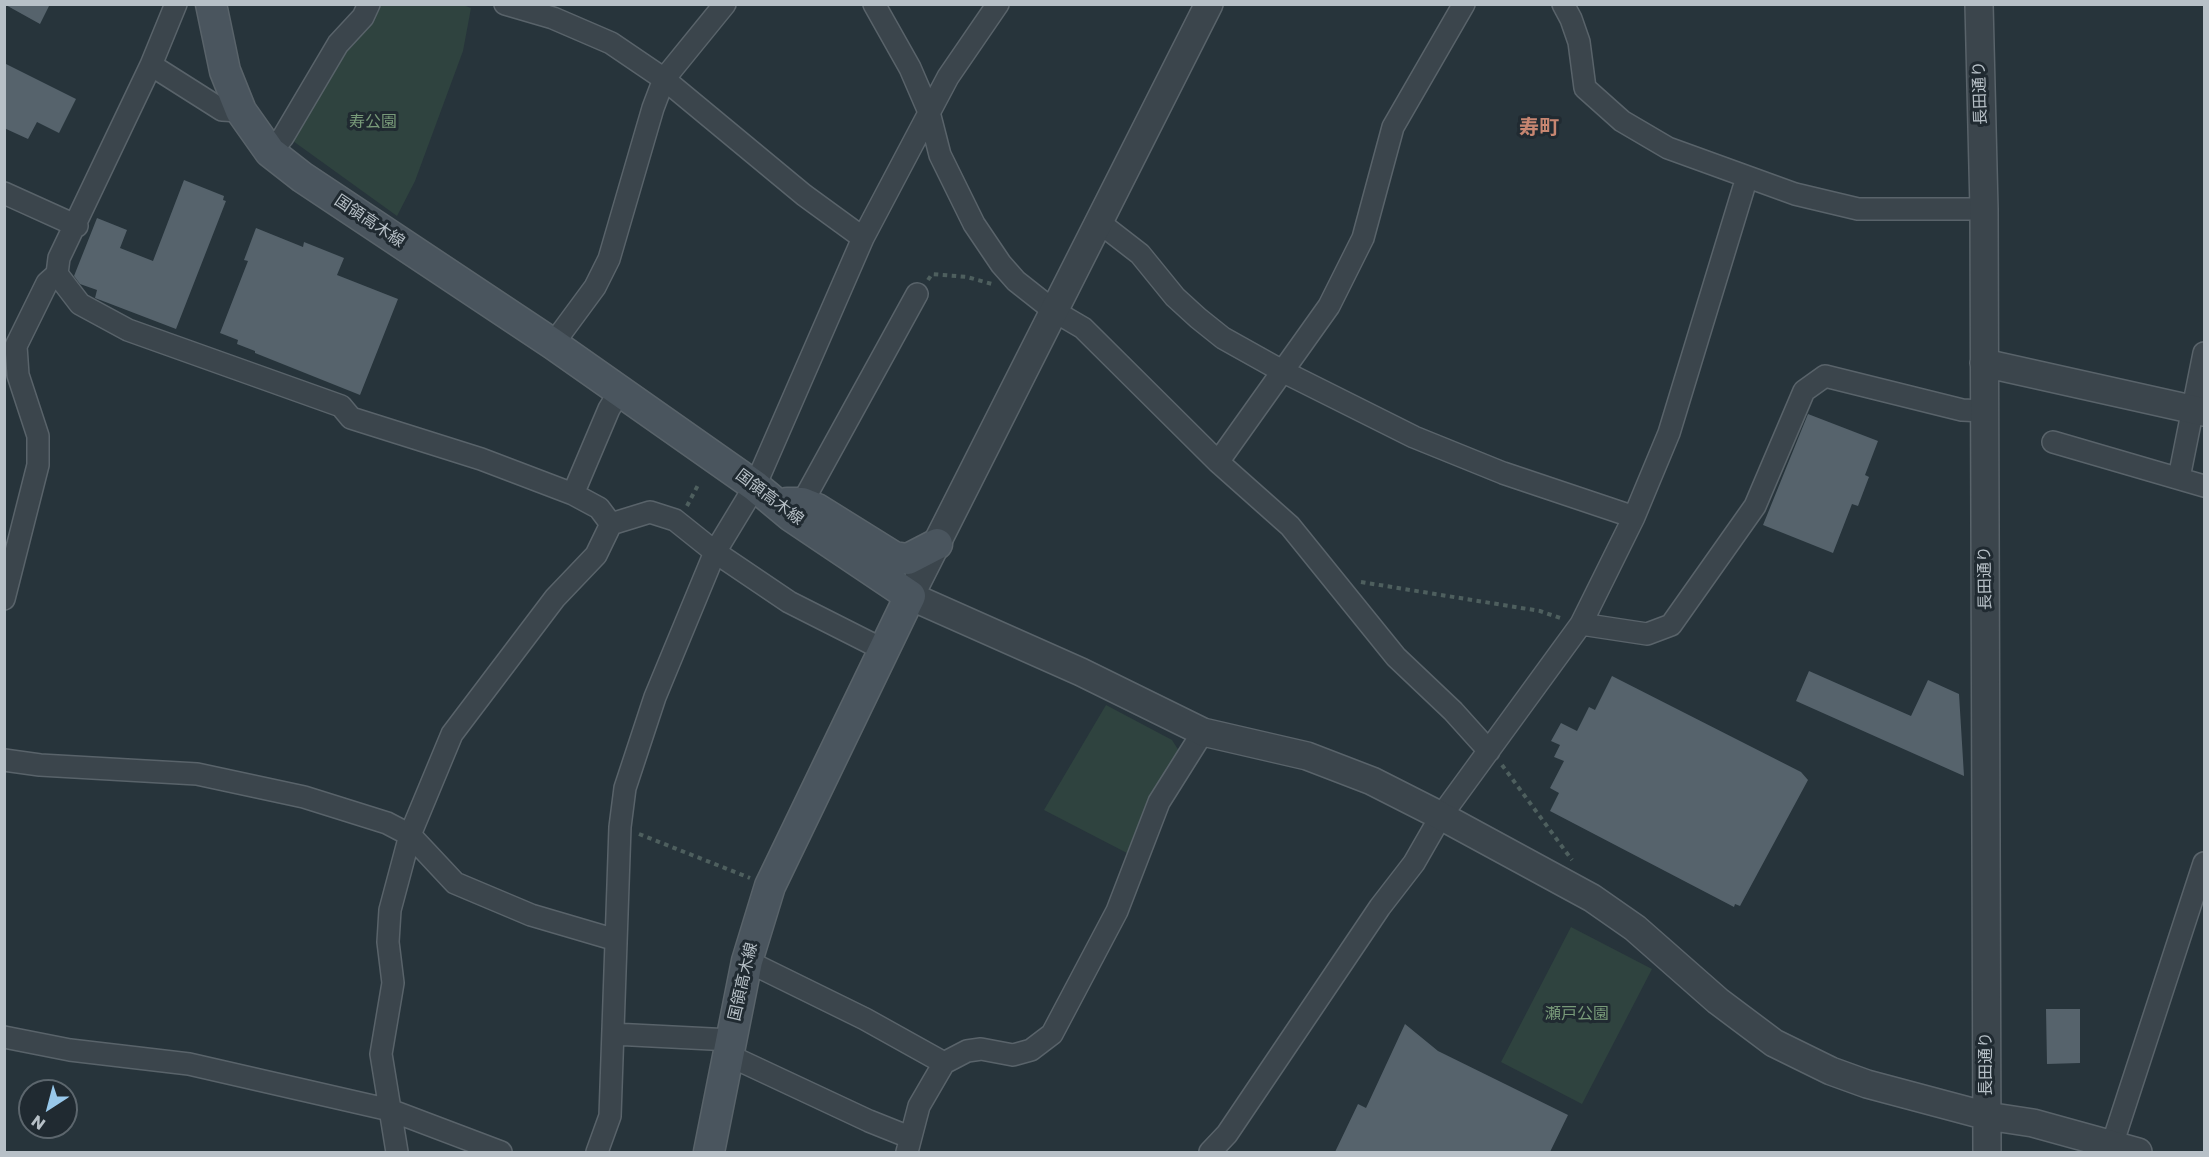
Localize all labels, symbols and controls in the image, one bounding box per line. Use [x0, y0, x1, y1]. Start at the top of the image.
street label: 長田通り [1970, 61, 1992, 125]
park label: 寿公園 [349, 113, 397, 133]
district label: 寿町 [1519, 117, 1559, 141]
street label: 国領高木線 [330, 192, 408, 252]
street label: 国領高木線 [731, 466, 807, 530]
street label: 長田通り [1976, 546, 1996, 610]
street label: 国領高木線 [726, 941, 762, 1023]
park label: 瀬戸公園 [1545, 1005, 1609, 1025]
street label: 長田通り [1977, 1032, 1997, 1096]
north arrow [18, 1079, 78, 1139]
text: N [27, 1110, 50, 1135]

